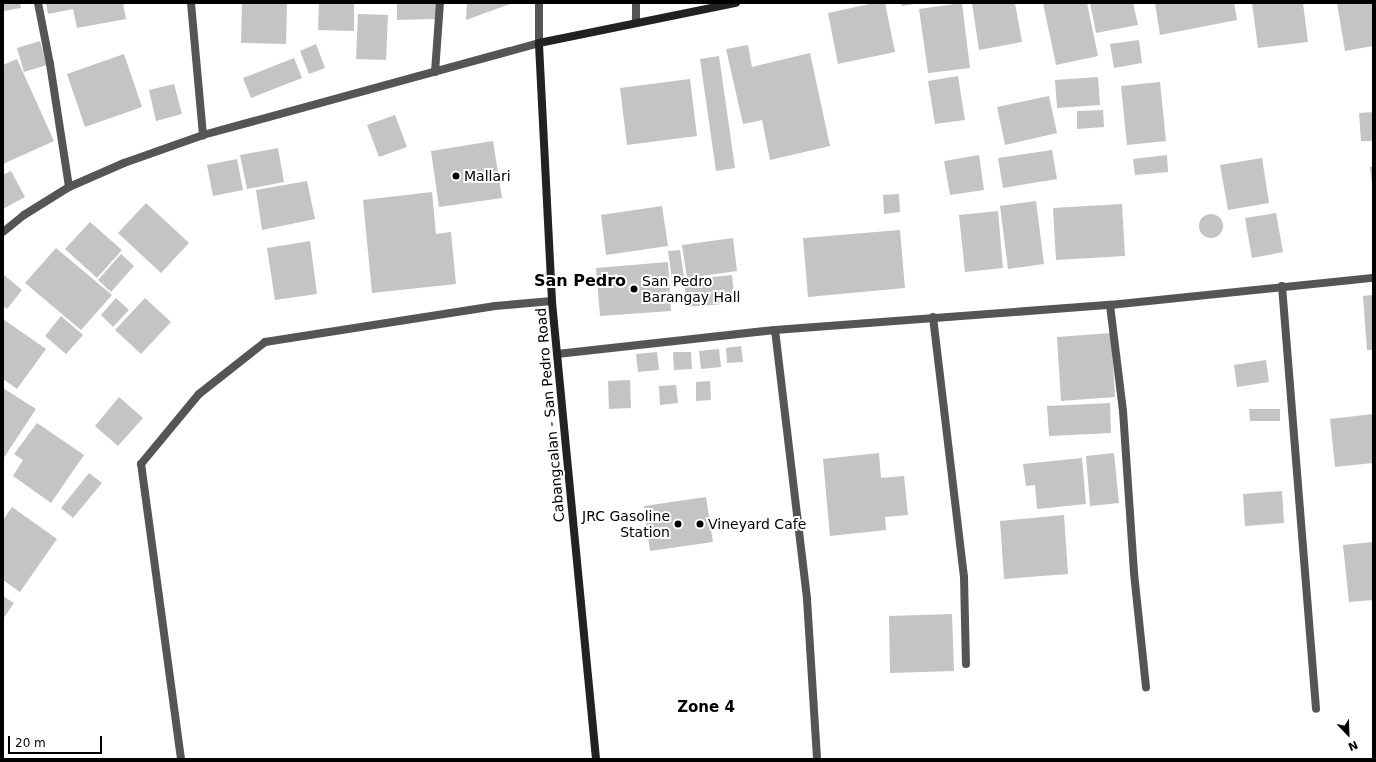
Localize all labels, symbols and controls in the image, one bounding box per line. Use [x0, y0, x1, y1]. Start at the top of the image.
place label: Mallari [464, 168, 511, 184]
marker: Mallari [451, 171, 461, 181]
district label: San Pedro [534, 271, 626, 291]
place label: San Pedro Barangay Hall [642, 273, 740, 306]
marker: San Pedro Barangay Hall [629, 284, 639, 294]
street label: Cabangcalan - San Pedro Road [532, 307, 568, 523]
place label: JRC Gasoline Station [582, 508, 670, 540]
place label: Vineyard Cafe [708, 516, 806, 532]
marker: JRC Gasoline Station [673, 519, 683, 529]
marker: Vineyard Cafe [695, 519, 705, 529]
district label: Zone 4 [677, 699, 735, 717]
north arrow [1328, 714, 1368, 754]
scale bar [10, 728, 104, 754]
text: 20 m [15, 736, 46, 750]
text: N [1346, 738, 1360, 753]

